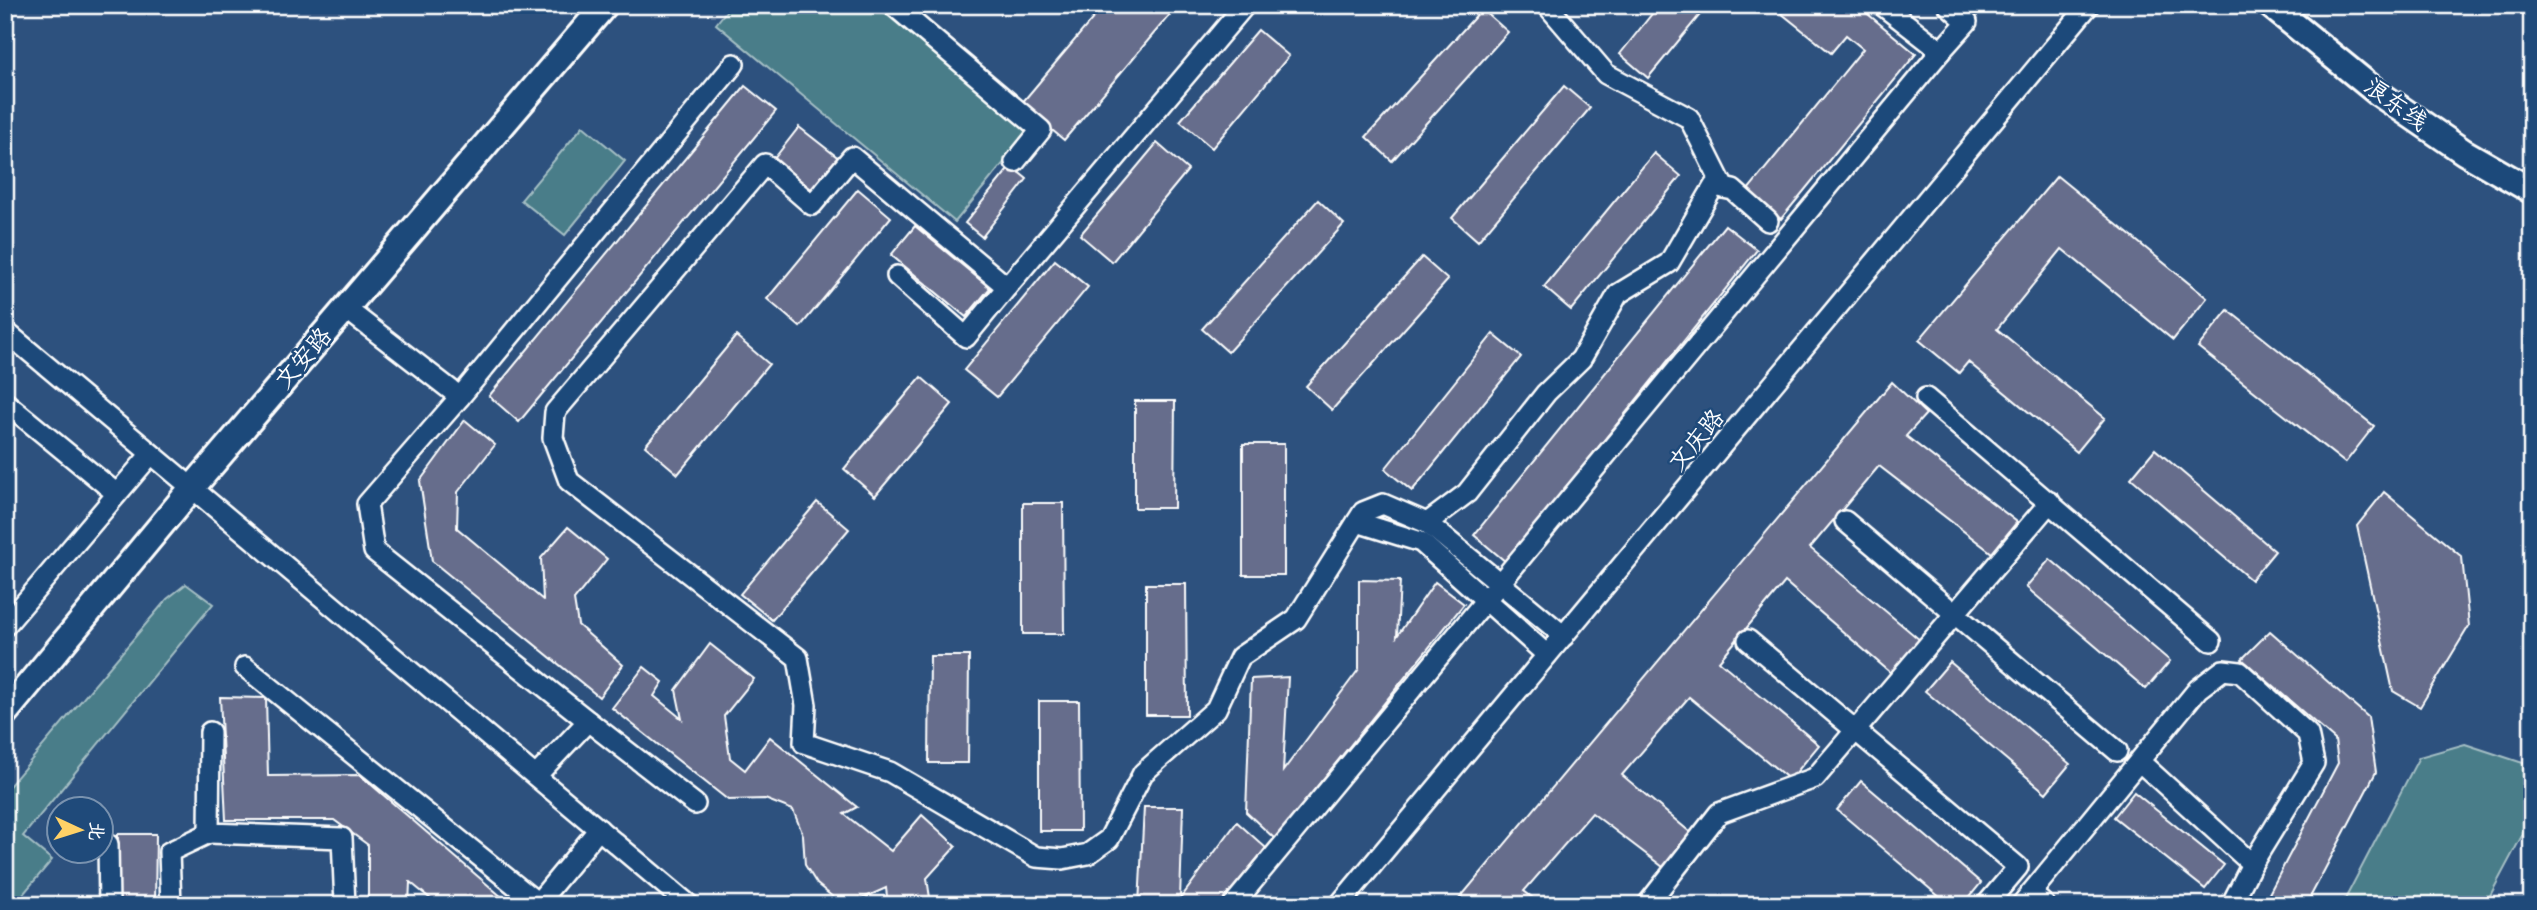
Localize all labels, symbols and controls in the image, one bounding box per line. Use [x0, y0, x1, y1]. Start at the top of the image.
street label: 浪东线 [2358, 71, 2434, 137]
street label: 文安路 [268, 321, 338, 395]
street label: 文庆路 [1661, 403, 1731, 477]
north arrow [46, 794, 116, 864]
text: 北 [83, 821, 109, 841]

